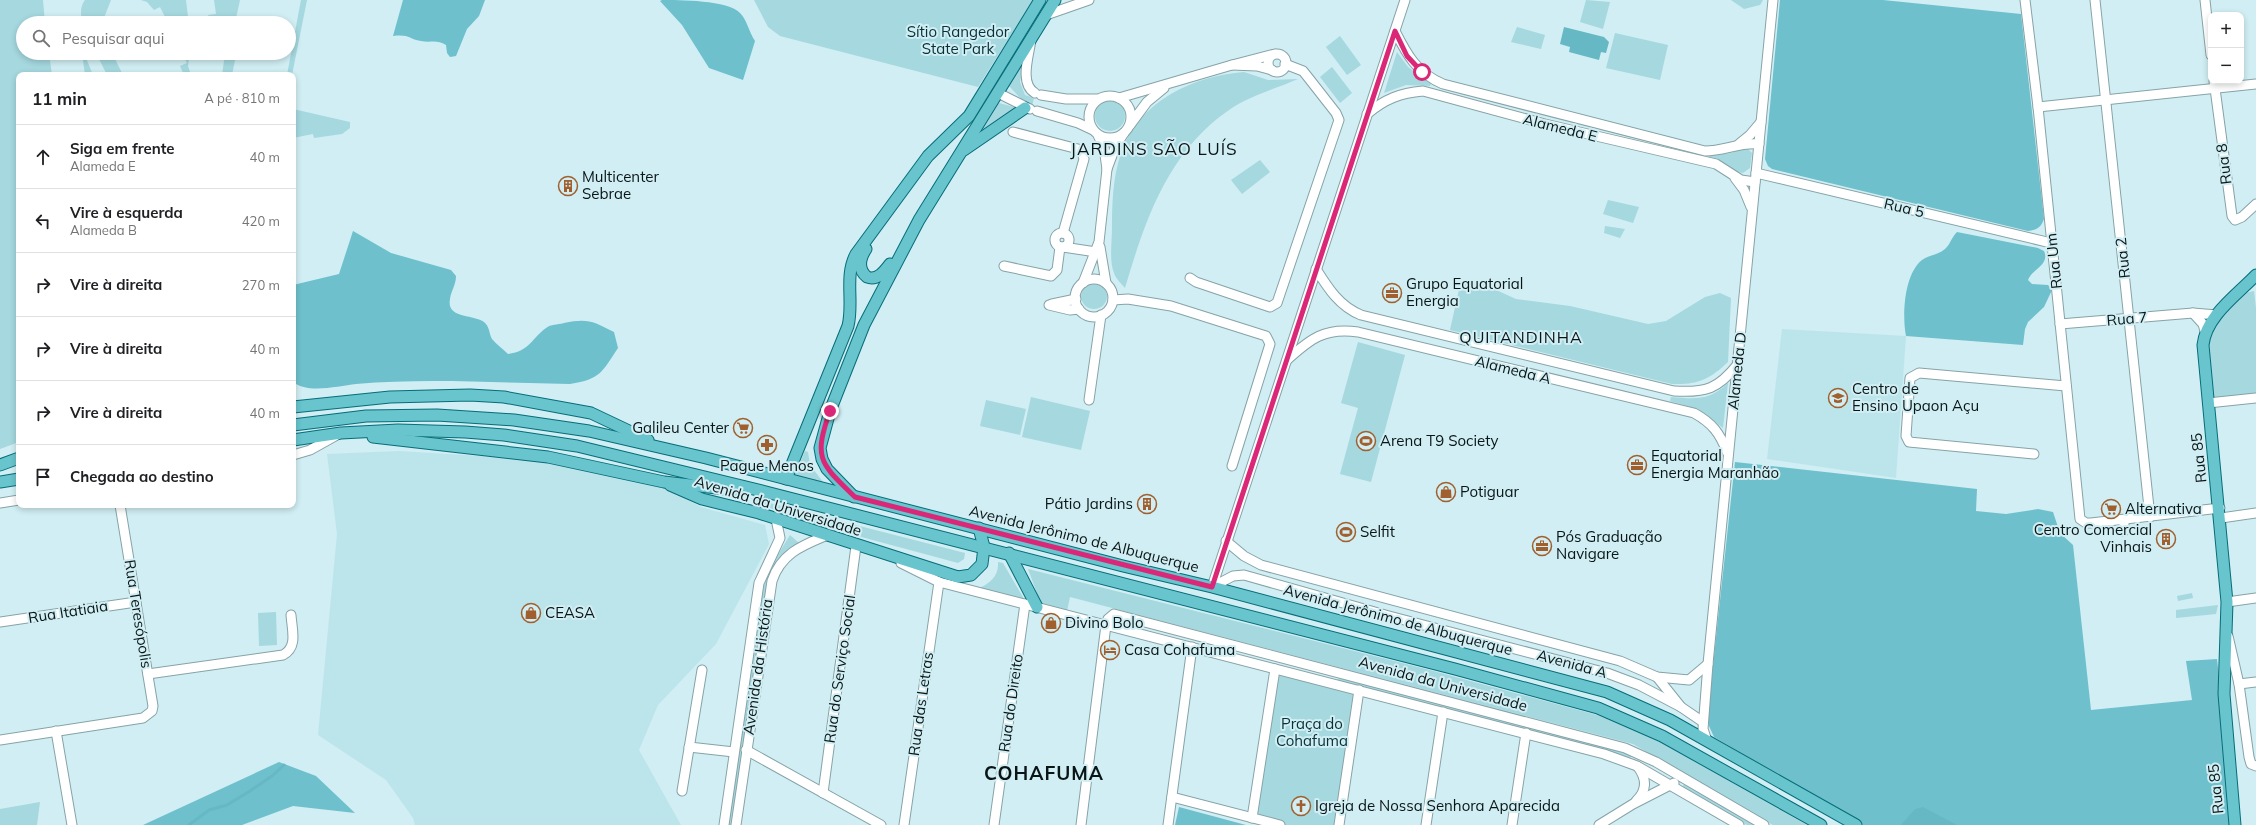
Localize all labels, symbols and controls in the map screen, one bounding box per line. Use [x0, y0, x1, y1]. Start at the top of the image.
map controls [2208, 12, 2244, 84]
button: + [2208, 12, 2244, 48]
search box [16, 16, 296, 60]
park label: Sítio Rangedor State Park [907, 22, 1010, 58]
icon: search [30, 27, 52, 49]
text: Pesquisar aqui [62, 29, 164, 48]
button: − [2208, 48, 2244, 84]
route start [1413, 63, 1431, 81]
text: 11 min [32, 88, 87, 109]
text: A pé · 810 m [204, 90, 280, 106]
street label: Alameda E [1521, 109, 1599, 146]
district label: JARDINS SÃO LUÍS [1070, 138, 1238, 160]
text: Siga em frente [70, 139, 175, 158]
street label: Rua 8 [2212, 143, 2235, 186]
icon: ahead [32, 146, 54, 168]
text: 40 m [250, 149, 280, 165]
text: Alameda E [70, 158, 136, 174]
place label: Multicenter Sebrae [582, 167, 659, 203]
building icon: Multicenter Sebrae [557, 175, 579, 197]
street label: Rua 5 [1882, 194, 1926, 221]
text: Vire à esquerda [70, 203, 183, 222]
icon: left [32, 210, 54, 232]
text: 420 m [242, 213, 280, 229]
text: Alameda B [70, 222, 137, 238]
street label: Rua Um [2041, 232, 2066, 290]
street label: Rua 2 [2111, 237, 2134, 279]
icon: right [32, 274, 54, 296]
place label: Grupo Equatorial Energia [1406, 274, 1523, 310]
text: Vire à direita [70, 275, 162, 294]
text: 270 m [242, 277, 280, 293]
office icon: Grupo Equatorial Energia [1381, 282, 1403, 304]
street label: Rua 7 [2106, 307, 2148, 330]
district label: QUITANDINHA [1459, 327, 1583, 347]
street label: Alameda D [1723, 331, 1750, 411]
icon: right [32, 338, 54, 360]
text: Vire à direita [70, 339, 162, 358]
text: 40 m [250, 341, 280, 357]
street label: Alameda A [1473, 351, 1553, 388]
place label: Centro de Ensino Upaon Açu [1852, 379, 1979, 415]
school or university icon: Centro de Ensino Upaon Açu [1827, 387, 1849, 409]
icon: right [32, 402, 54, 424]
route end [821, 402, 839, 420]
text: Vire à direita [70, 403, 162, 422]
text: 40 m [250, 405, 280, 421]
supermarket icon: Galileu Center [732, 417, 754, 439]
place label: Galileu Center [632, 418, 730, 437]
sports icon: Arena T9 Society [1355, 430, 1377, 452]
place label: Arena T9 Society [1380, 431, 1499, 450]
street label: Rua 85 [2186, 432, 2211, 484]
pharmacy icon: Pague Menos [756, 434, 778, 456]
place label: Equatorial Energia Maranhão [1651, 446, 1779, 482]
office icon: Equatorial Energia Maranhão [1626, 454, 1648, 476]
place label: Pague Menos [720, 456, 814, 475]
icon: arrive [32, 466, 54, 488]
text: Chegada ao destino [70, 467, 214, 486]
street label: Avenida da Universidade [692, 471, 864, 540]
shop icon: Potiguar [1435, 481, 1457, 503]
place label: Potiguar [1460, 482, 1519, 501]
building icon: Pátio Jardins [1136, 493, 1158, 515]
place label: Pátio Jardins [1045, 494, 1133, 513]
supermarket icon: Alternativa [2100, 498, 2122, 520]
place label: Alternativa [2125, 499, 2202, 518]
street label: Avenida Jerônimo de Albuquerque [967, 501, 1201, 576]
place label: Centro Comercial Vinhais [2034, 520, 2152, 556]
sports icon: Selfit [1335, 521, 1357, 543]
place label: Selfit [1360, 522, 1395, 541]
place label: Pós Graduação Navigare [1556, 527, 1662, 563]
building icon: Centro Comercial Vinhais [2155, 528, 2177, 550]
office icon: Pós Graduação Navigare [1531, 535, 1553, 557]
street label: Rua Teresópolis [121, 558, 156, 670]
street label: Avenida Jerônimo de Albuquerque [1282, 580, 1515, 659]
street label: Rua do Serviço Social [820, 594, 859, 744]
street label: Rua Itatiaia [27, 596, 109, 627]
street label: Avenida da História [739, 598, 776, 736]
shop icon: CEASA [520, 602, 542, 624]
place label: CEASA [545, 603, 595, 622]
shop icon: Divino Bolo [1040, 612, 1062, 634]
place label: Divino Bolo [1065, 613, 1143, 632]
hotel icon: Casa Cohafuma [1099, 639, 1121, 661]
place label: Casa Cohafuma [1124, 640, 1235, 659]
street label: Avenida A [1535, 645, 1609, 682]
street label: Rua das Letras [904, 651, 937, 757]
street label: Avenida da Universidade [1357, 652, 1529, 715]
street label: Rua do Direito [994, 653, 1027, 753]
park label: Praça do Cohafuma [1276, 714, 1348, 750]
district label: COHAFUMA [984, 761, 1104, 785]
street label: Rua 85 [2203, 763, 2228, 815]
church icon: Igreja de Nossa Senhora Aparecida [1290, 795, 1312, 817]
place label: Igreja de Nossa Senhora Aparecida [1315, 796, 1560, 815]

